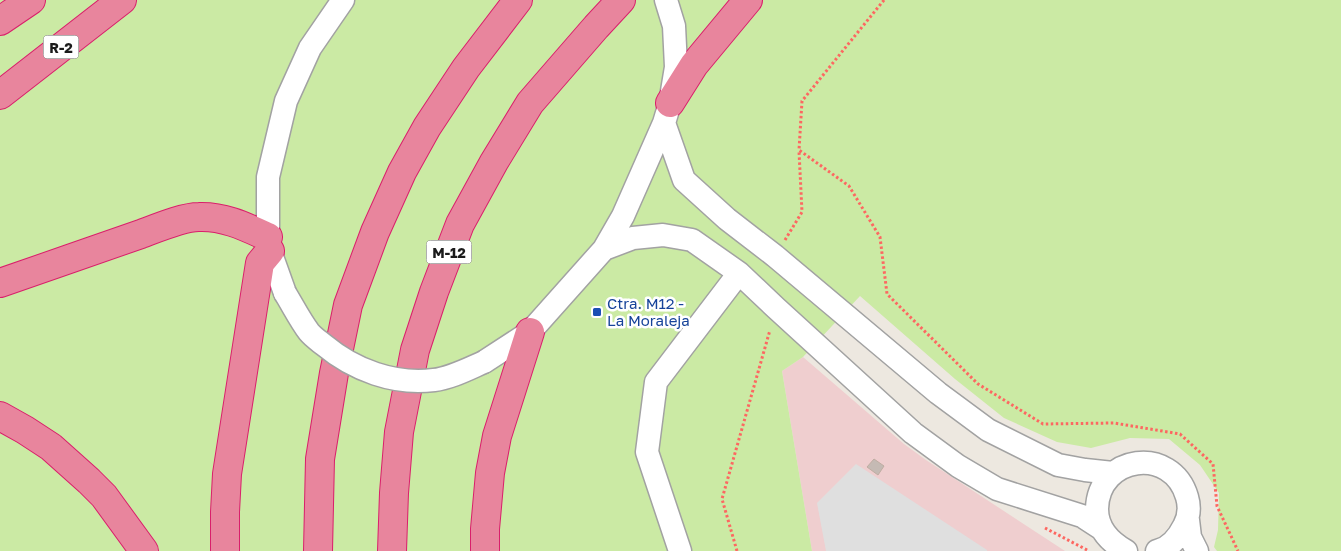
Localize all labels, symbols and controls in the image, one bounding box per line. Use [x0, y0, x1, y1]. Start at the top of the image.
road number: R-2 [44, 36, 78, 58]
road number: M-12 [426, 240, 472, 264]
place label: Ctra. M12 - La Moraleja [607, 294, 690, 329]
marker: Ctra. M12 - La Moraleja [591, 306, 603, 318]

